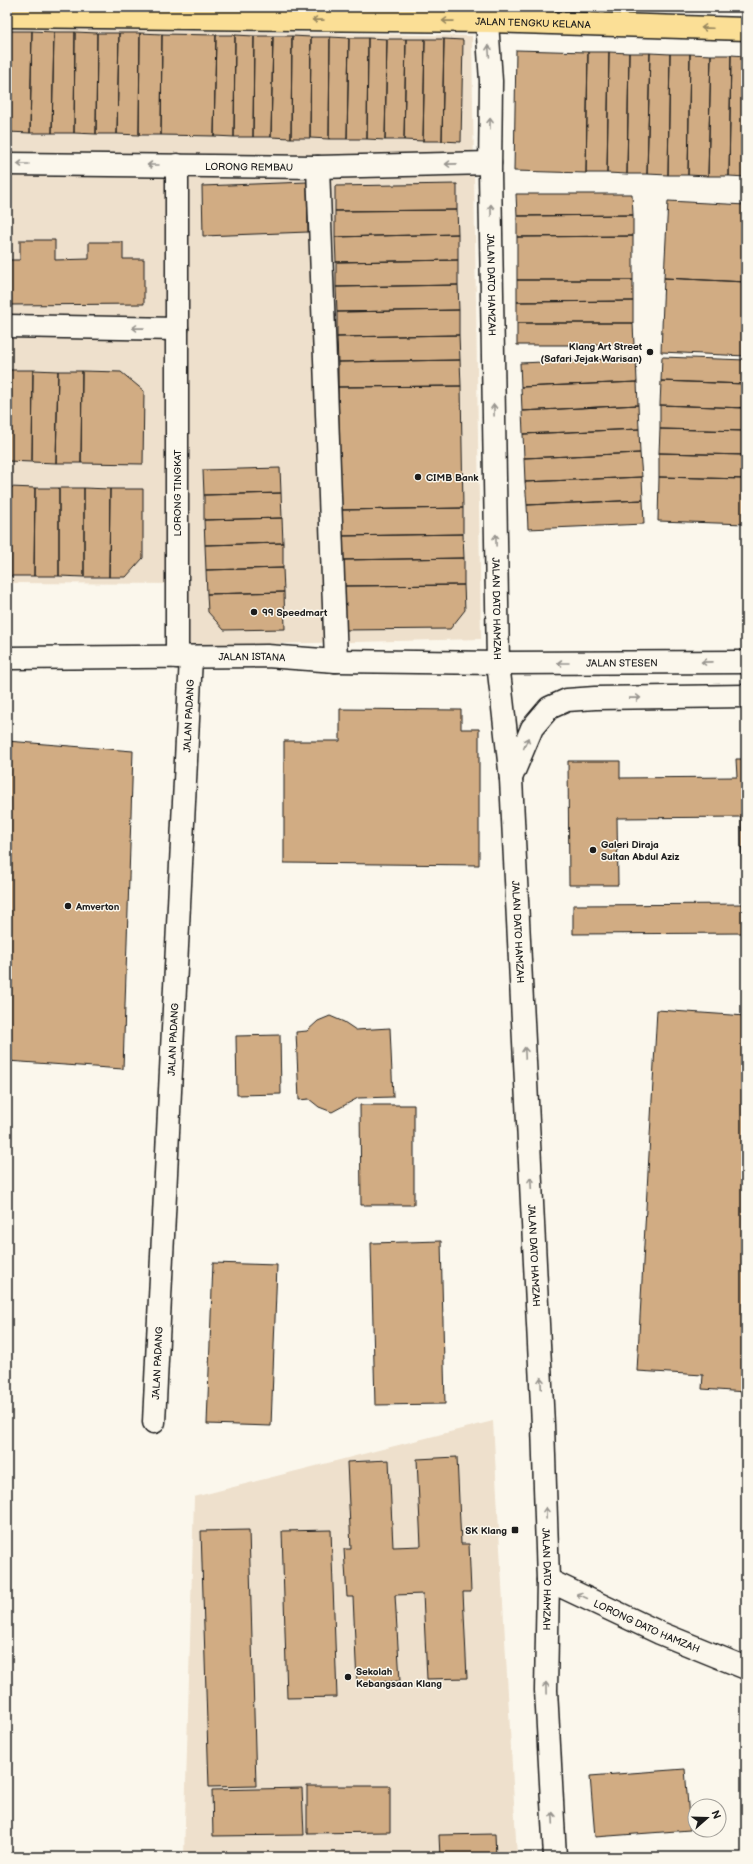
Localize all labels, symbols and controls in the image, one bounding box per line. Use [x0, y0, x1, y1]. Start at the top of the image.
one-way arrow [312, 16, 325, 23]
street label: JALAN TENGKU KELANA [475, 16, 592, 31]
one-way arrow [442, 17, 455, 25]
one-way arrow [701, 24, 714, 32]
one-way arrow [485, 45, 492, 58]
one-way arrow [487, 118, 494, 131]
one-way arrow [17, 160, 30, 168]
one-way arrow [445, 160, 458, 168]
one-way arrow [147, 161, 160, 169]
street label: LORONG REMBAU [205, 161, 293, 174]
one-way arrow [487, 204, 495, 217]
street label: JALAN DATO HAMZAH [484, 234, 498, 336]
one-way arrow [132, 324, 145, 332]
place label: Klang Art Street (Safari Jejak Warisan) [541, 341, 643, 365]
marker: Klang Art Street (Safari Jejak Warisan) [645, 347, 655, 357]
one-way arrow [490, 404, 498, 417]
street label: LORONG TINGKAT [172, 450, 184, 536]
marker: CIMB Bank [413, 472, 423, 482]
place label: CIMB Bank [426, 472, 479, 484]
one-way arrow [492, 534, 500, 547]
street label: JALAN DATO HAMZAH [489, 557, 503, 660]
marker: 99 Speedmart [249, 607, 259, 617]
place label: 99 Speedmart [262, 607, 328, 619]
street label: JALAN ISTANA [219, 651, 287, 664]
street label: JALAN STESEN [586, 657, 658, 670]
one-way arrow [701, 658, 714, 666]
one-way arrow [557, 659, 570, 667]
street label: JALAN PADANG [181, 679, 197, 753]
one-way arrow [628, 694, 641, 702]
one-way arrow [523, 737, 530, 749]
place label: Galeri Diraja Sultan Abdul Aziz [601, 839, 680, 863]
marker: Galeri Diraja Sultan Abdul Aziz [588, 845, 598, 855]
street label: JALAN DATO HAMZAH [509, 880, 526, 983]
marker: Amverton [63, 901, 73, 911]
place label: Amverton [75, 901, 120, 913]
street label: JALAN PADANG [166, 1002, 181, 1076]
one-way arrow [521, 1047, 528, 1060]
one-way arrow [528, 1177, 535, 1190]
street label: JALAN DATO HAMZAH [525, 1204, 542, 1307]
street label: JALAN PADANG [150, 1326, 166, 1400]
one-way arrow [538, 1377, 545, 1390]
one-way arrow [542, 1507, 550, 1520]
place label: SK Klang [465, 1525, 507, 1537]
marker: SK Klang [510, 1525, 520, 1535]
street label: JALAN DATO HAMZAH [539, 1528, 553, 1630]
one-way arrow [577, 1592, 589, 1599]
street label: LORONG DATO HAMZAH [592, 1597, 701, 1656]
place label: Sekolah Kebangsaan Klang [356, 1666, 442, 1690]
marker: Sekolah Kebangsaan Klang [343, 1672, 353, 1682]
one-way arrow [542, 1682, 549, 1695]
north arrow [687, 1798, 727, 1838]
text: N [708, 1809, 723, 1821]
one-way arrow [549, 1812, 556, 1825]

